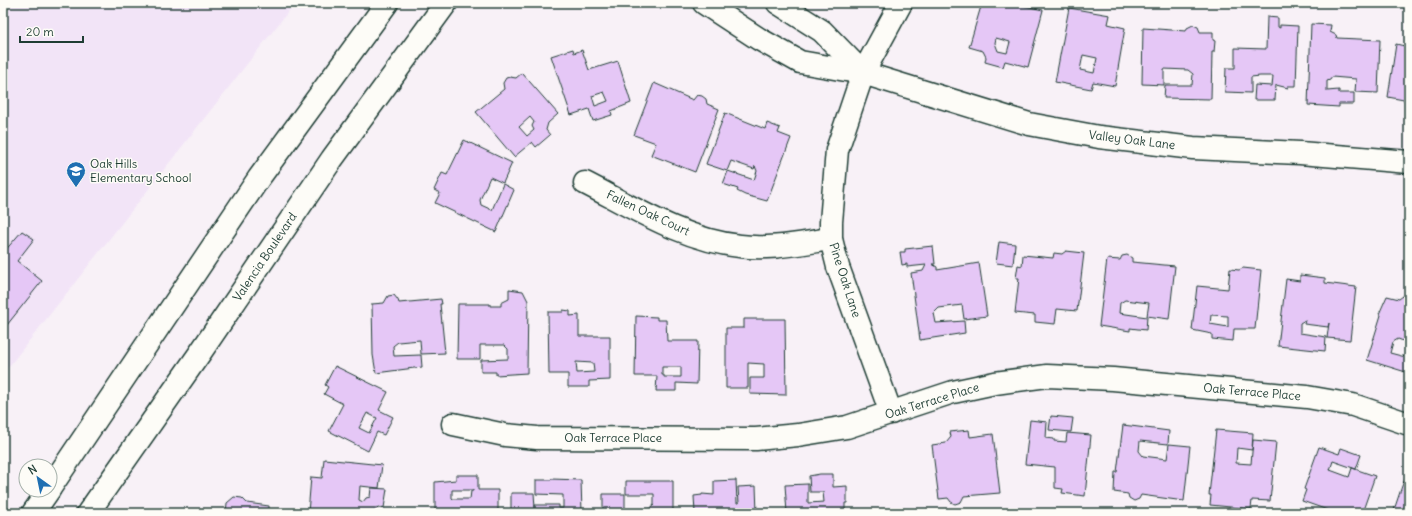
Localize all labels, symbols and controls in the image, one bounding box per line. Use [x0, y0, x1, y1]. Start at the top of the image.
scale bar [20, 18, 83, 44]
text: 20 m [26, 24, 54, 39]
street label: Valley Oak Lane [1088, 127, 1176, 152]
place label: Oak Hills Elementary School [90, 156, 191, 185]
school or university icon: Oak Hills Elementary School [65, 160, 87, 188]
street label: Fallen Oak Court [604, 187, 692, 238]
street label: Valencia Boulevard [229, 210, 300, 304]
street label: Pine Oak Lane [826, 240, 865, 319]
street label: Oak Terrace Place [883, 379, 981, 422]
street label: Oak Terrace Place [1203, 380, 1301, 403]
street label: Oak Terrace Place [564, 430, 662, 445]
north arrow [18, 458, 58, 498]
text: N [26, 462, 40, 478]

